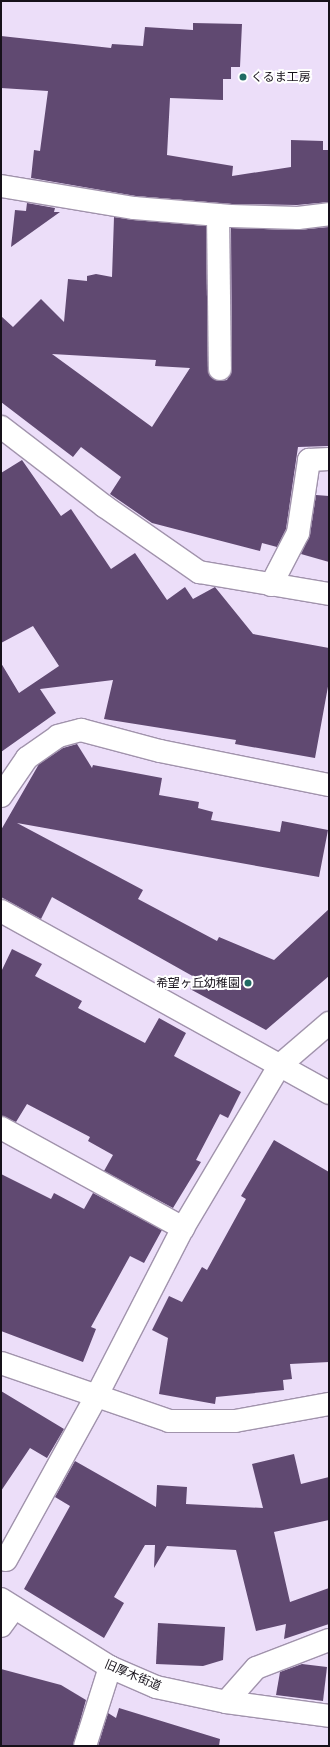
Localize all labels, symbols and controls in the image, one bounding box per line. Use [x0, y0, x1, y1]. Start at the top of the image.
place label: くるま工房 [251, 70, 311, 84]
marker: くるま工房 [238, 72, 248, 82]
place label: 希望ヶ丘幼稚園 [156, 976, 240, 990]
marker: 希望ヶ丘幼稚園 [243, 978, 253, 988]
street label: 旧厚木街道 [103, 1657, 163, 1693]

